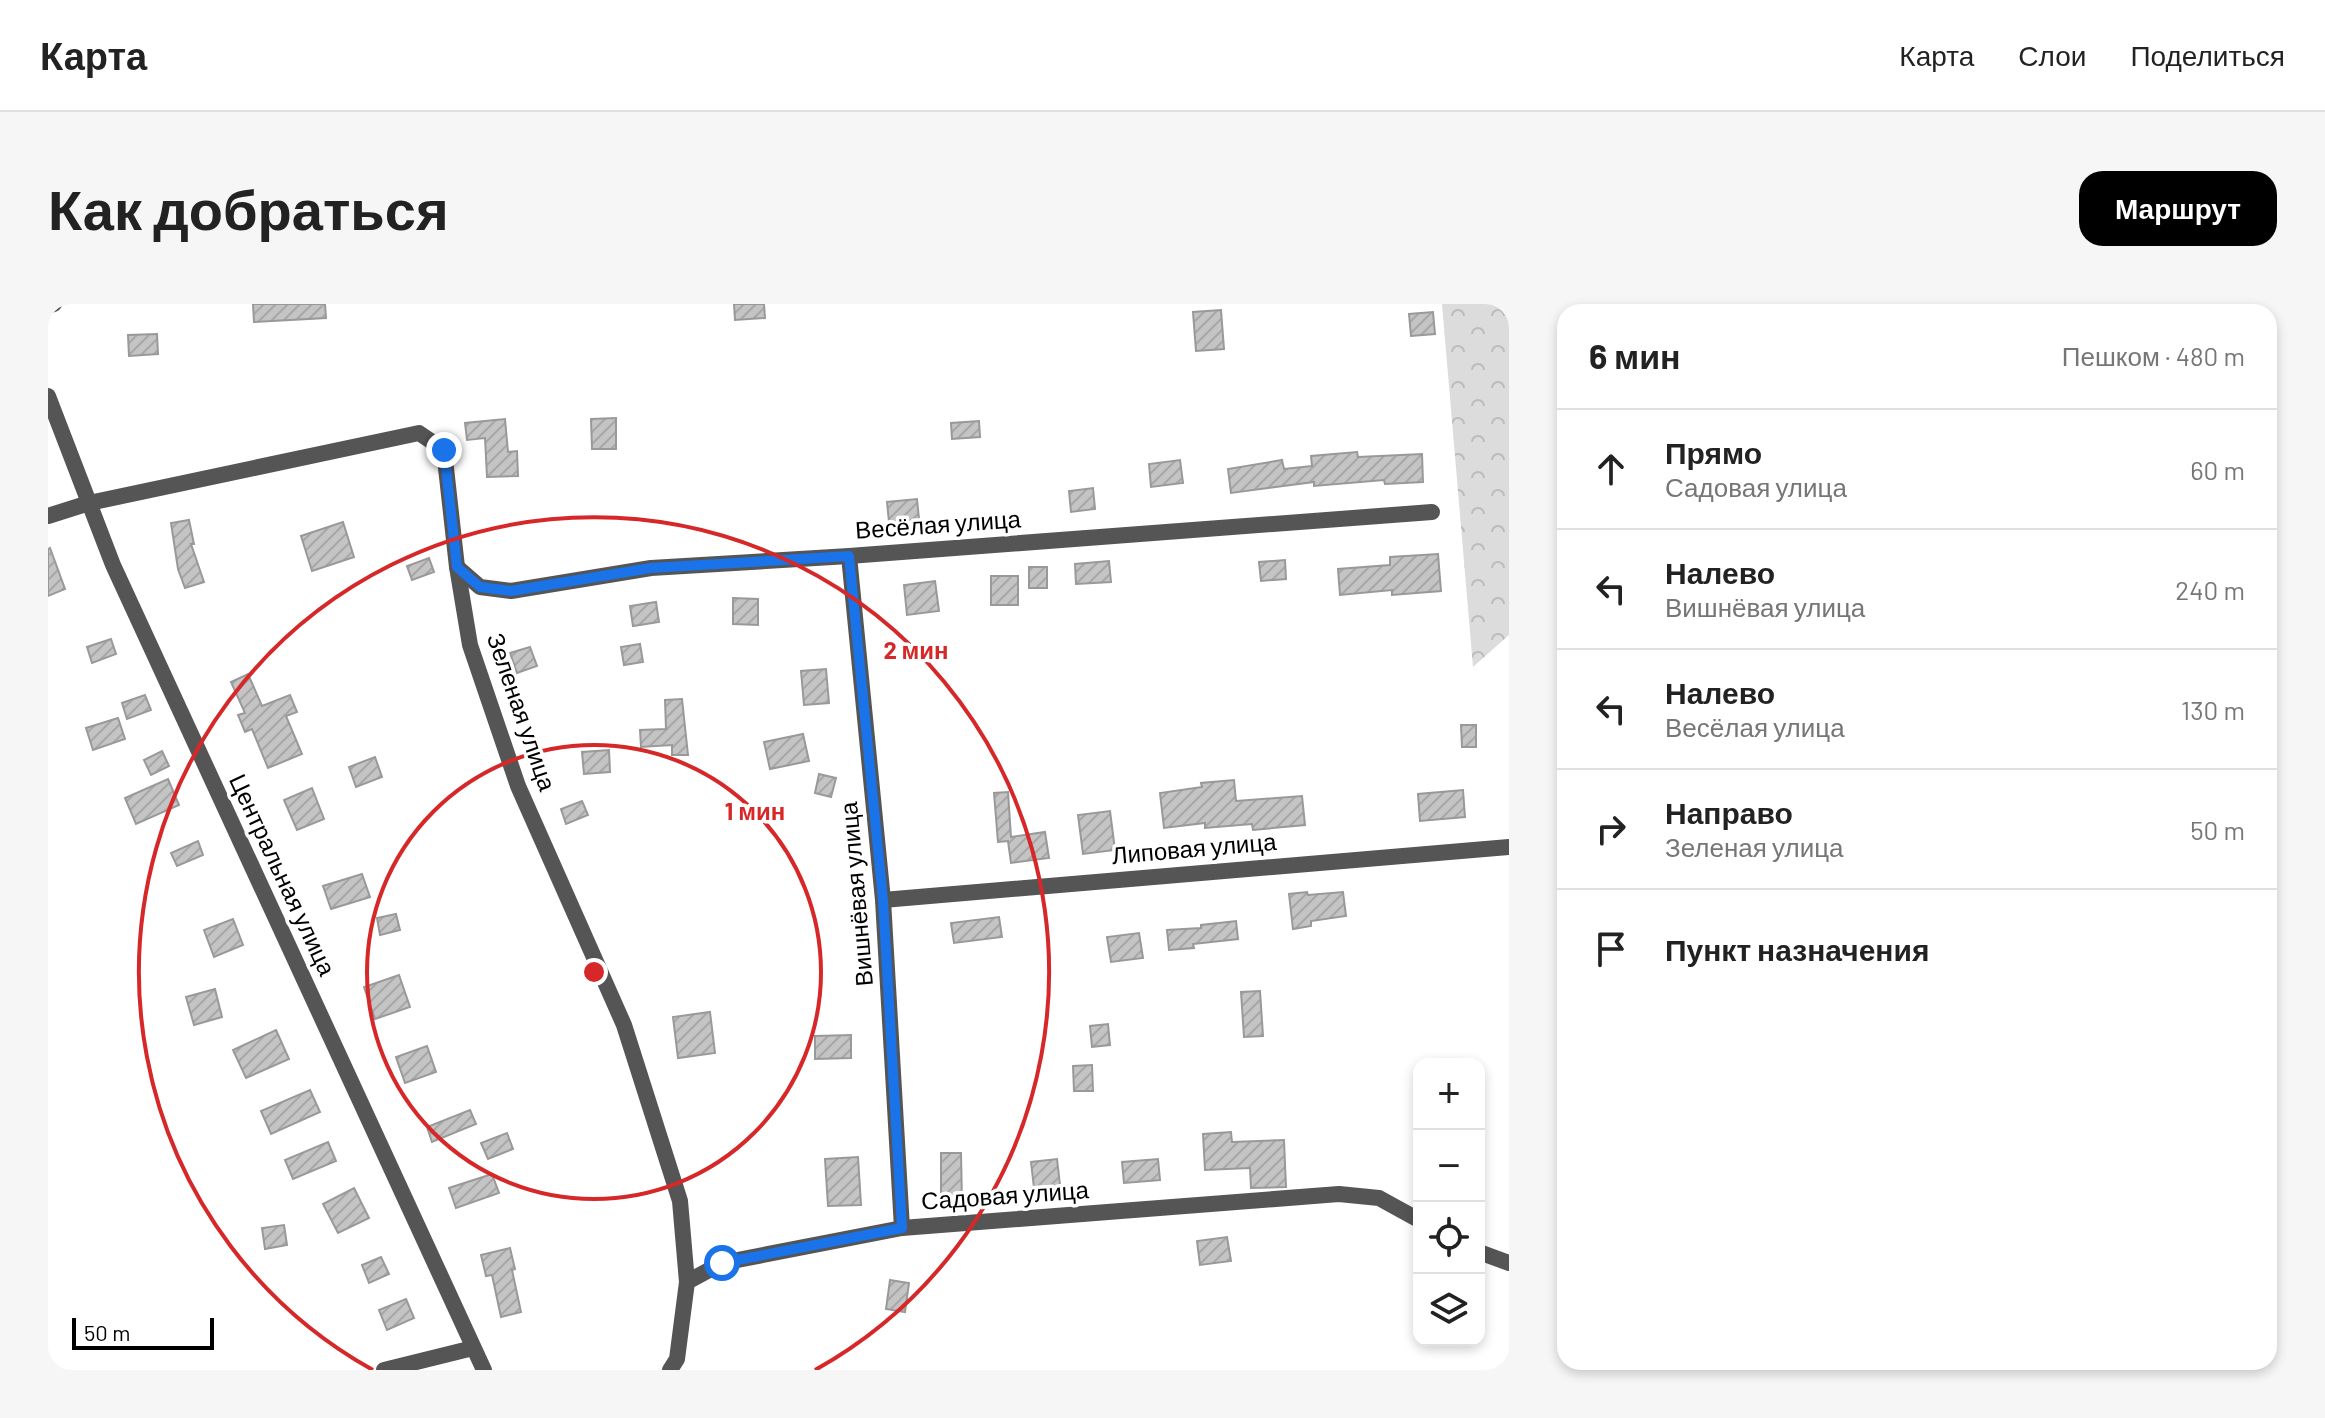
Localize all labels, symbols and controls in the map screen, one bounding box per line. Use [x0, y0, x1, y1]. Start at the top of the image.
text: Карта [40, 32, 147, 78]
text: Карта [1899, 38, 1974, 72]
text: Слои [2018, 38, 2086, 72]
text: Поделиться [2130, 38, 2285, 72]
button: Маршрут [2079, 171, 2277, 246]
text: Как добраться [48, 174, 449, 241]
text: 6 мин [1589, 335, 1681, 376]
text: Пешком · 480 m [2062, 340, 2245, 371]
route end [426, 432, 462, 468]
text: Прямо [1665, 434, 1762, 470]
icon: ahead [1589, 447, 1633, 491]
text: 60 m [2190, 454, 2245, 485]
text: Садовая улица [1665, 471, 1847, 502]
street label: Весёлая улица [854, 503, 1022, 544]
text: Налево [1665, 554, 1775, 590]
icon: left [1589, 567, 1633, 611]
text: 240 m [2175, 574, 2245, 605]
text: Вишнёвая улица [1665, 591, 1865, 622]
street label: Зеленая улица [482, 629, 563, 795]
text: 2 мин [883, 635, 949, 664]
text: Налево [1665, 674, 1775, 710]
icon: left [1589, 687, 1633, 731]
text: 130 m [2181, 694, 2245, 725]
text: Весёлая улица [1665, 711, 1845, 742]
street label: Центральная улица [224, 769, 343, 980]
text: Направо [1665, 794, 1793, 830]
text: 1 мин [725, 796, 785, 825]
street label: Вишнёвая улица [833, 800, 878, 987]
icon: right [1589, 807, 1633, 851]
text: 50 m [2190, 814, 2245, 845]
street label: Липовая улица [1110, 826, 1278, 869]
text: Зеленая улица [1665, 831, 1844, 862]
icon: arrive [1589, 927, 1633, 971]
text: Пункт назначения [1665, 931, 1929, 967]
centre of rings [580, 958, 608, 986]
map controls [1413, 1058, 1485, 1346]
button: + [1413, 1058, 1485, 1130]
button: − [1413, 1130, 1485, 1202]
street label: Садовая улица [920, 1174, 1090, 1215]
button: locate [1413, 1202, 1485, 1274]
route start [704, 1245, 740, 1281]
button: layers [1413, 1274, 1485, 1346]
scale bar [72, 1314, 214, 1350]
text: 50 m [84, 1319, 130, 1345]

